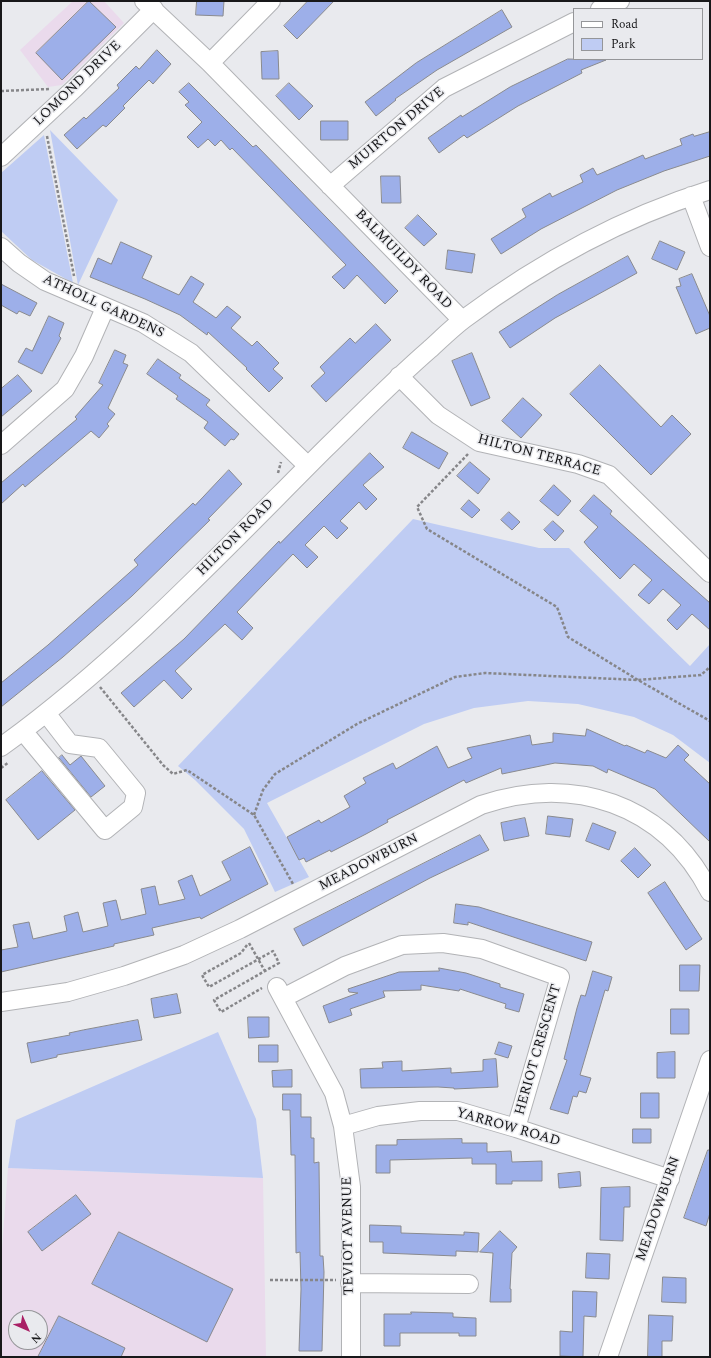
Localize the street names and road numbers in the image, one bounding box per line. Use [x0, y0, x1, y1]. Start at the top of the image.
street label: LOMOND DRIVE [31, 38, 125, 130]
street label: MUIRTON DRIVE [346, 84, 448, 174]
street label: BALMUILDY ROAD [351, 207, 455, 313]
street label: ATHOLL GARDENS [40, 271, 166, 343]
street label: HILTON TERRACE [476, 431, 602, 481]
street label: HILTON ROAD [194, 496, 278, 580]
street label: MEADOWBURN [316, 831, 422, 895]
street label: HERIOT CRESCENT [512, 983, 566, 1117]
street label: YARROW ROAD [454, 1105, 562, 1151]
street label: MEADOWBURN [633, 1155, 685, 1263]
street label: TEVIOT AVENUE [340, 1177, 358, 1295]

